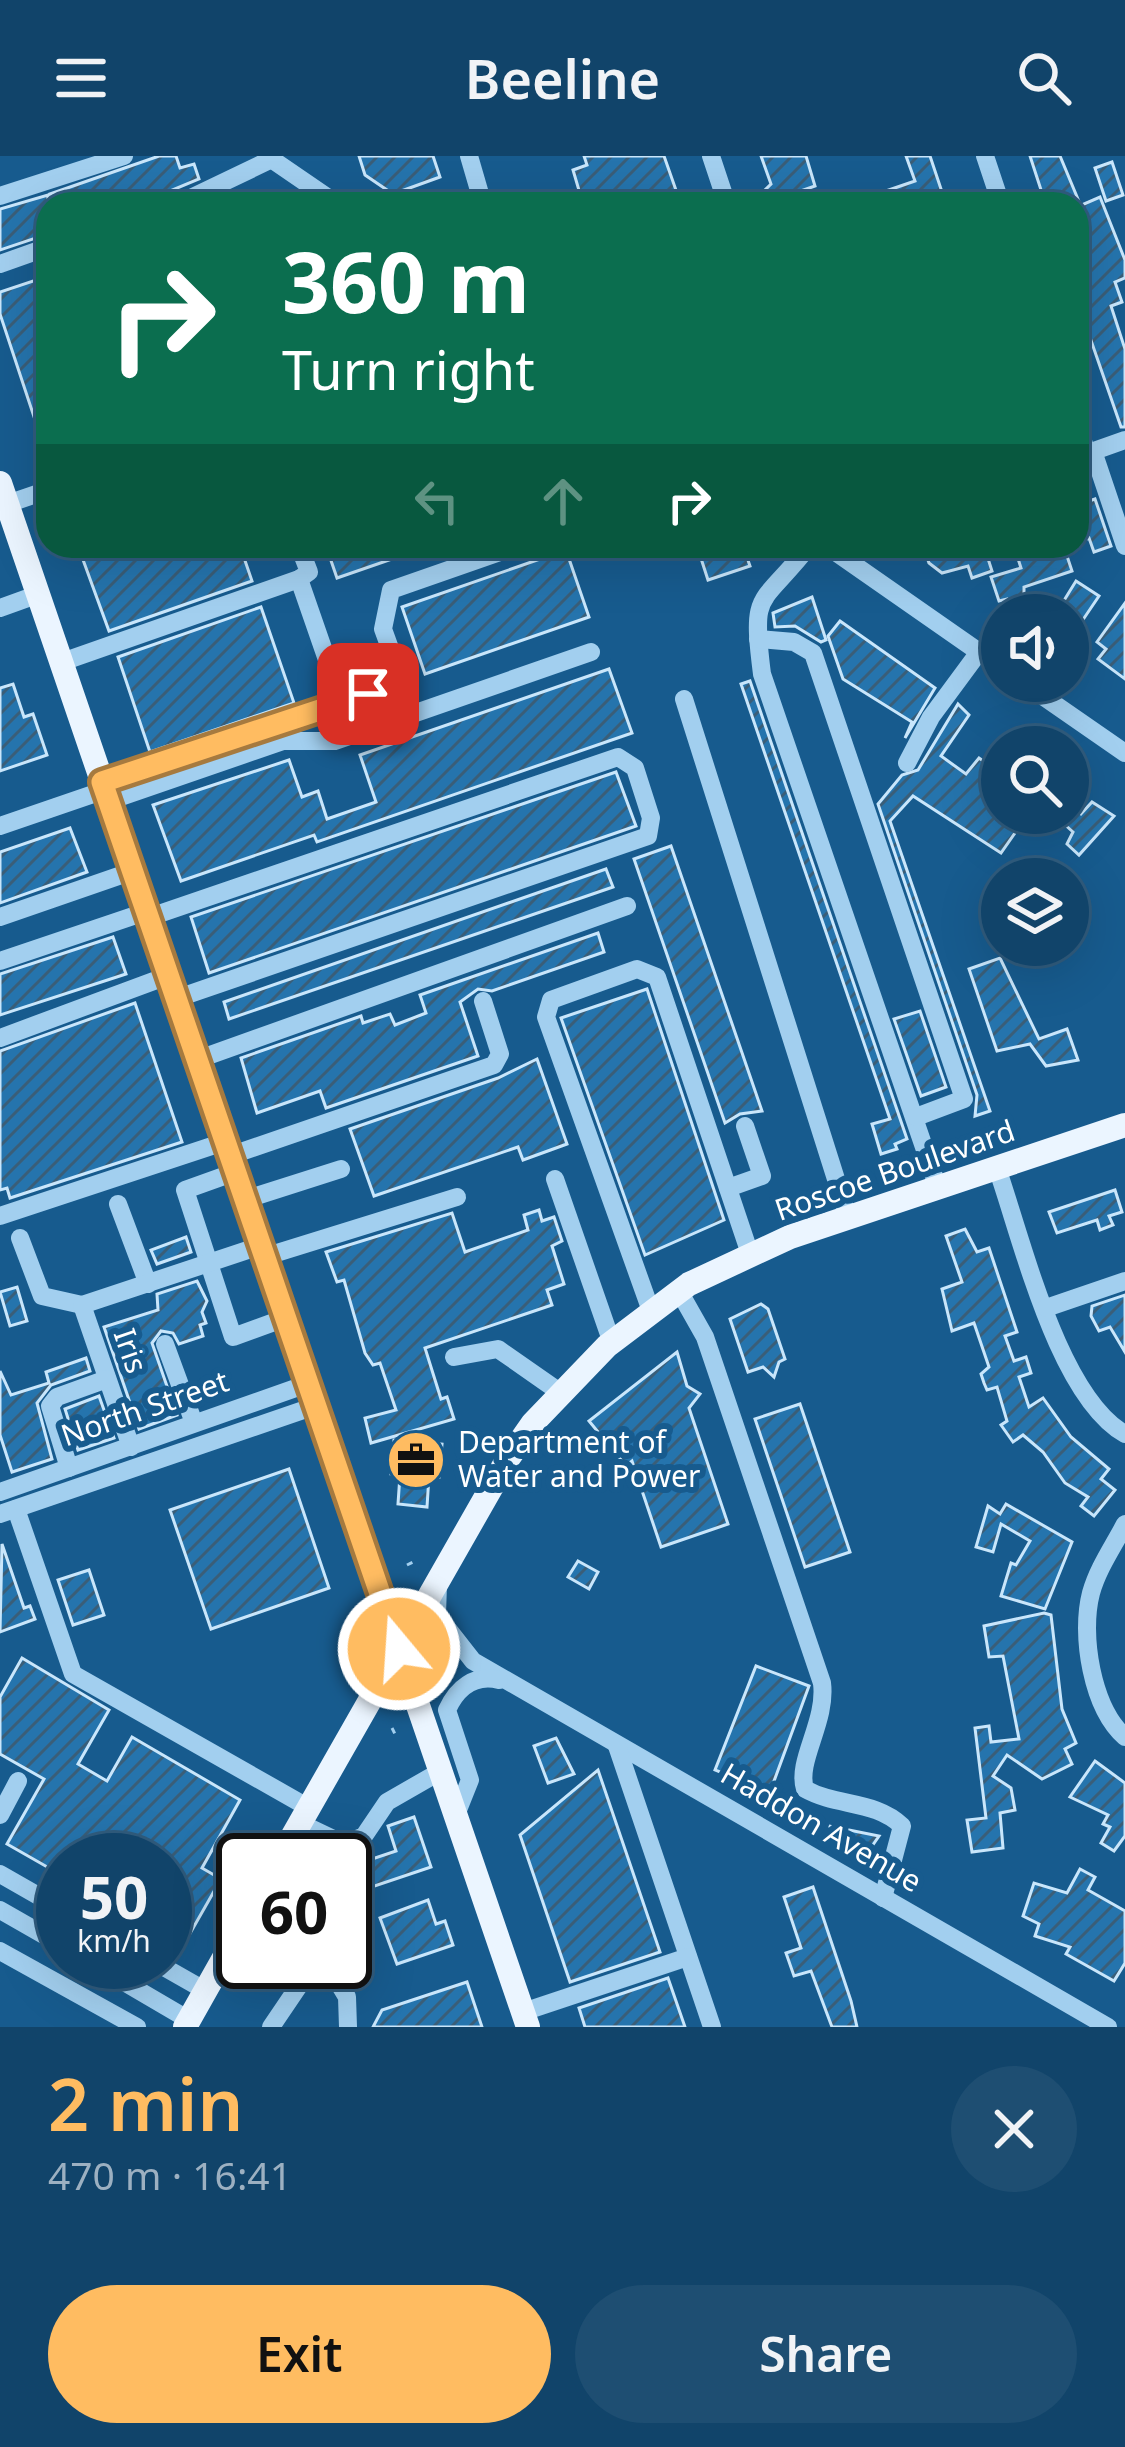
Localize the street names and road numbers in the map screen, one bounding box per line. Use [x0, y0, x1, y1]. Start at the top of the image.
street label: Roscoe Boulevard [769, 1109, 1020, 1230]
street label: Iris [105, 1323, 158, 1378]
street label: North Street [55, 1360, 234, 1455]
street label: Haddon Avenue [714, 1753, 930, 1901]

